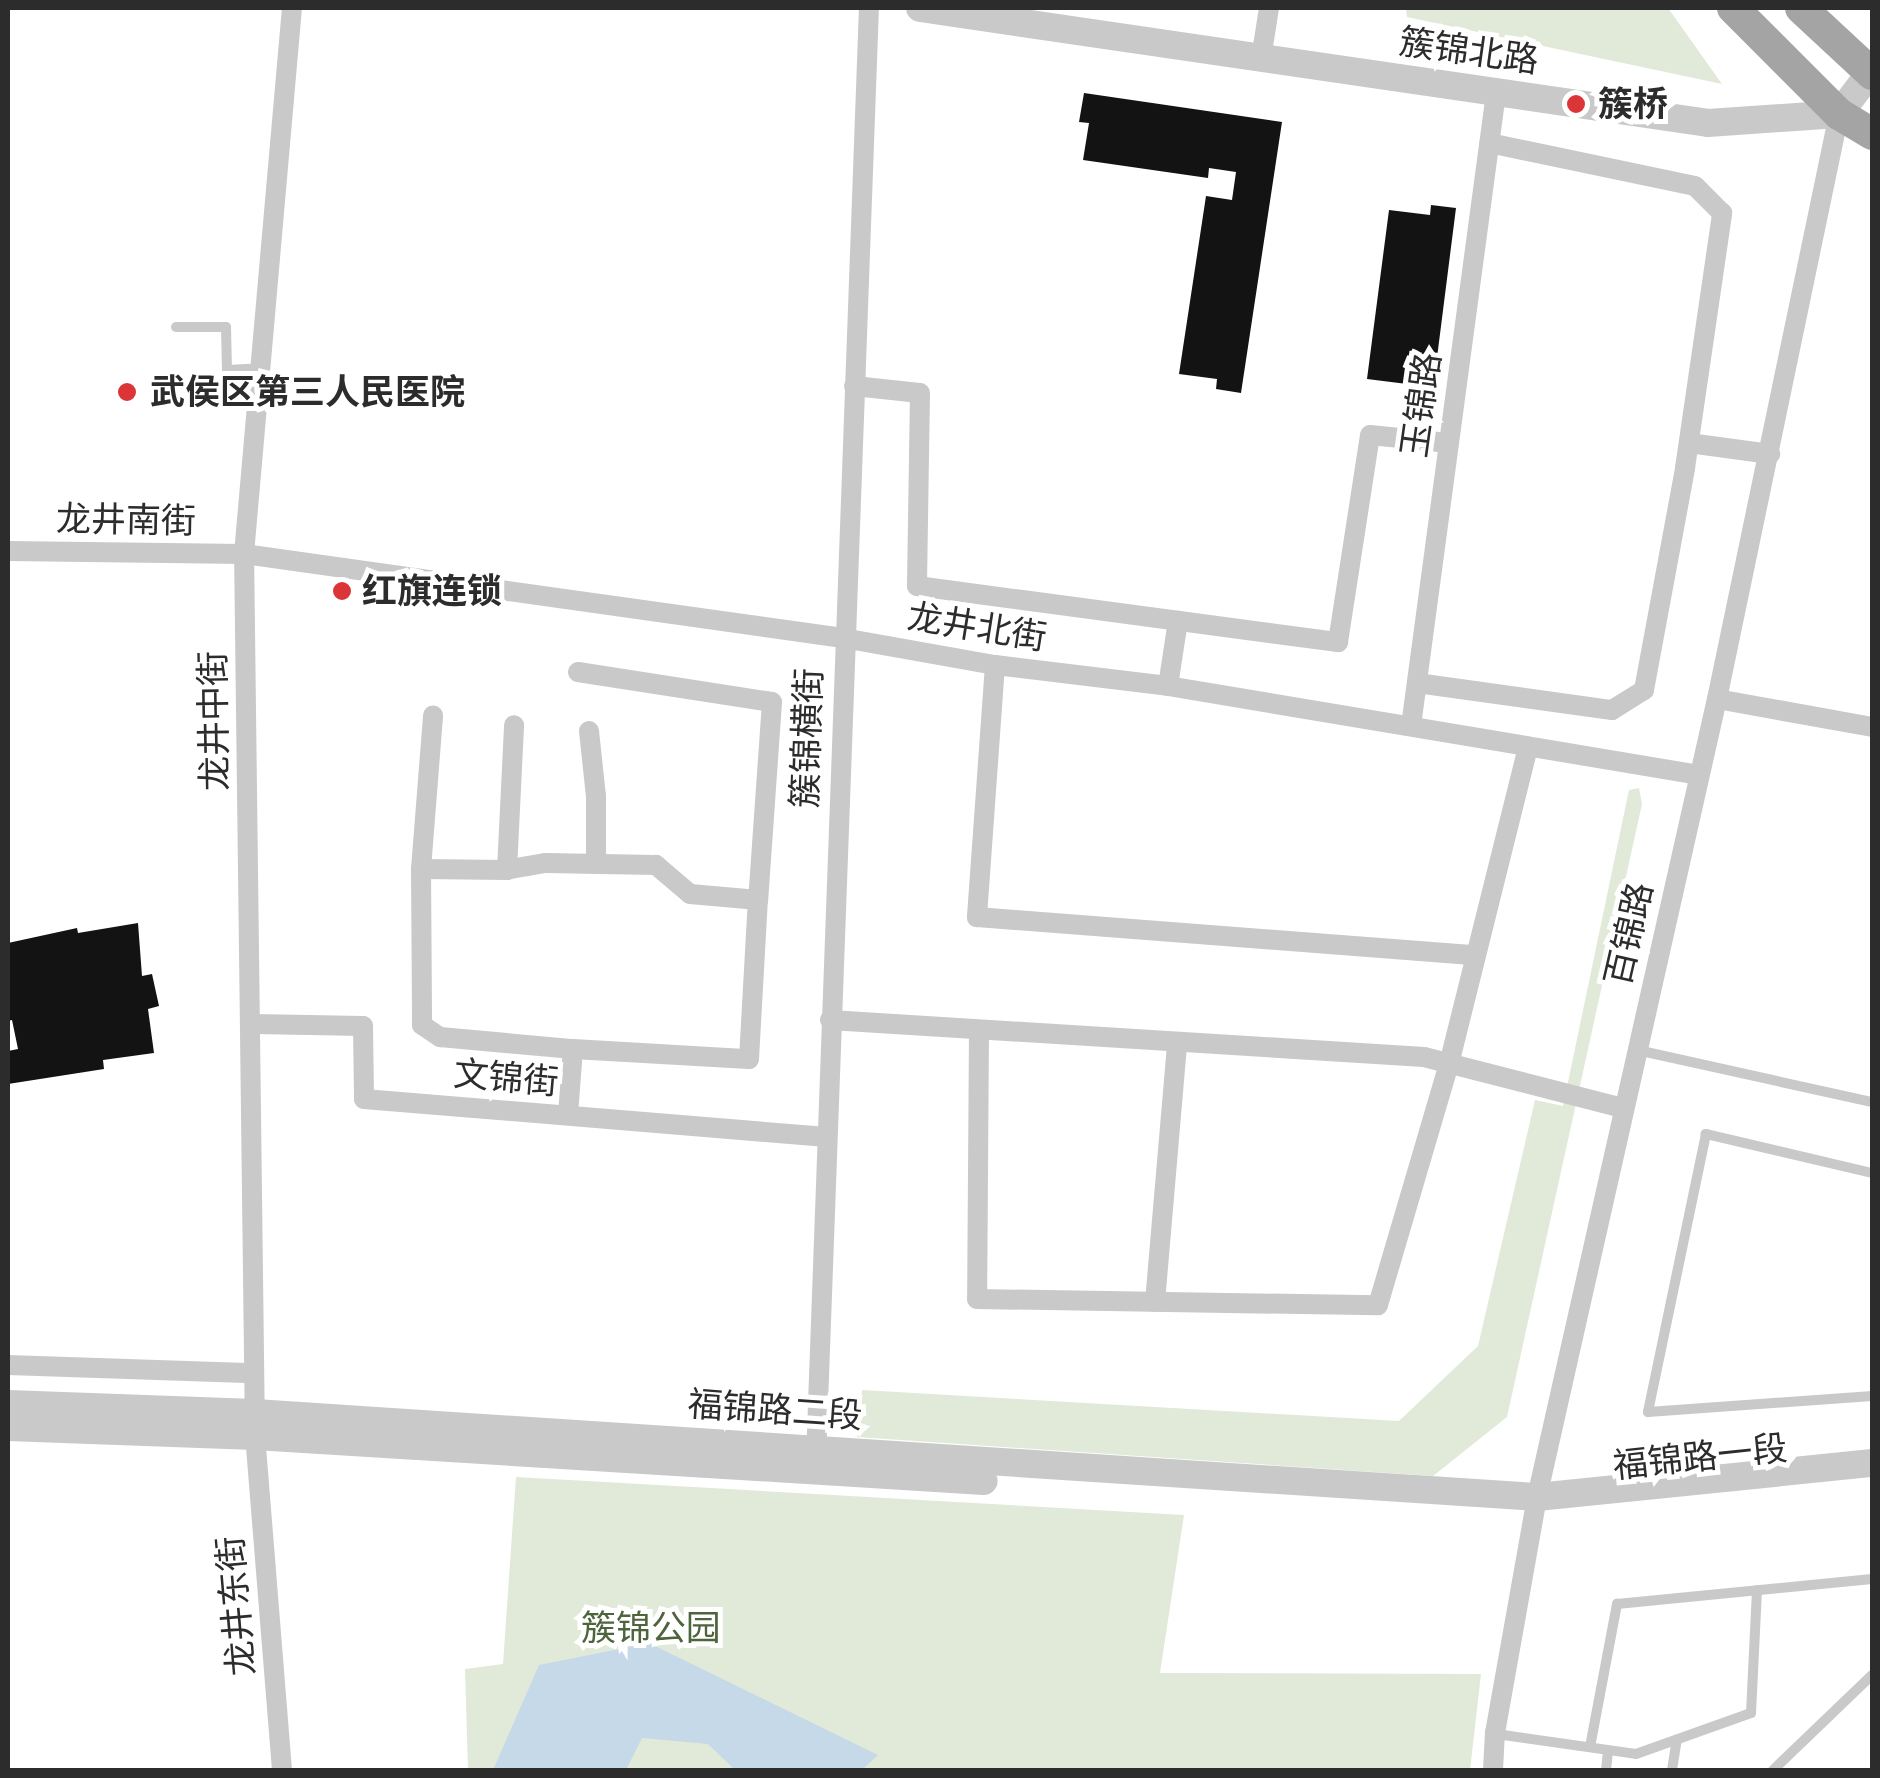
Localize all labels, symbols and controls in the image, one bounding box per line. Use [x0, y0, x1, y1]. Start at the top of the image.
street label: 簇锦北路 [1397, 20, 1541, 82]
place label: 簇桥 [1598, 83, 1668, 125]
marker: 簇桥 [1563, 91, 1589, 117]
street label: 玉锦路 [1393, 350, 1449, 460]
place label: 武侯区第三人民医院 [150, 371, 465, 413]
marker: 武侯区第三人民医院 [114, 379, 140, 405]
street label: 龙井南街 [56, 498, 196, 542]
place label: 红旗连锁 [362, 570, 502, 612]
marker: 红旗连锁 [331, 580, 353, 602]
street label: 龙井北街 [905, 595, 1049, 659]
street label: 龙井中街 [192, 651, 236, 791]
street label: 簇锦横街 [784, 667, 830, 809]
street label: 百锦路 [1597, 878, 1661, 990]
street label: 文锦街 [452, 1053, 560, 1103]
street label: 福锦路二段 [686, 1383, 864, 1437]
street label: 福锦路一段 [1611, 1427, 1789, 1487]
street label: 龙井东街 [209, 1534, 263, 1678]
park label: 簇锦公园 [581, 1607, 721, 1649]

